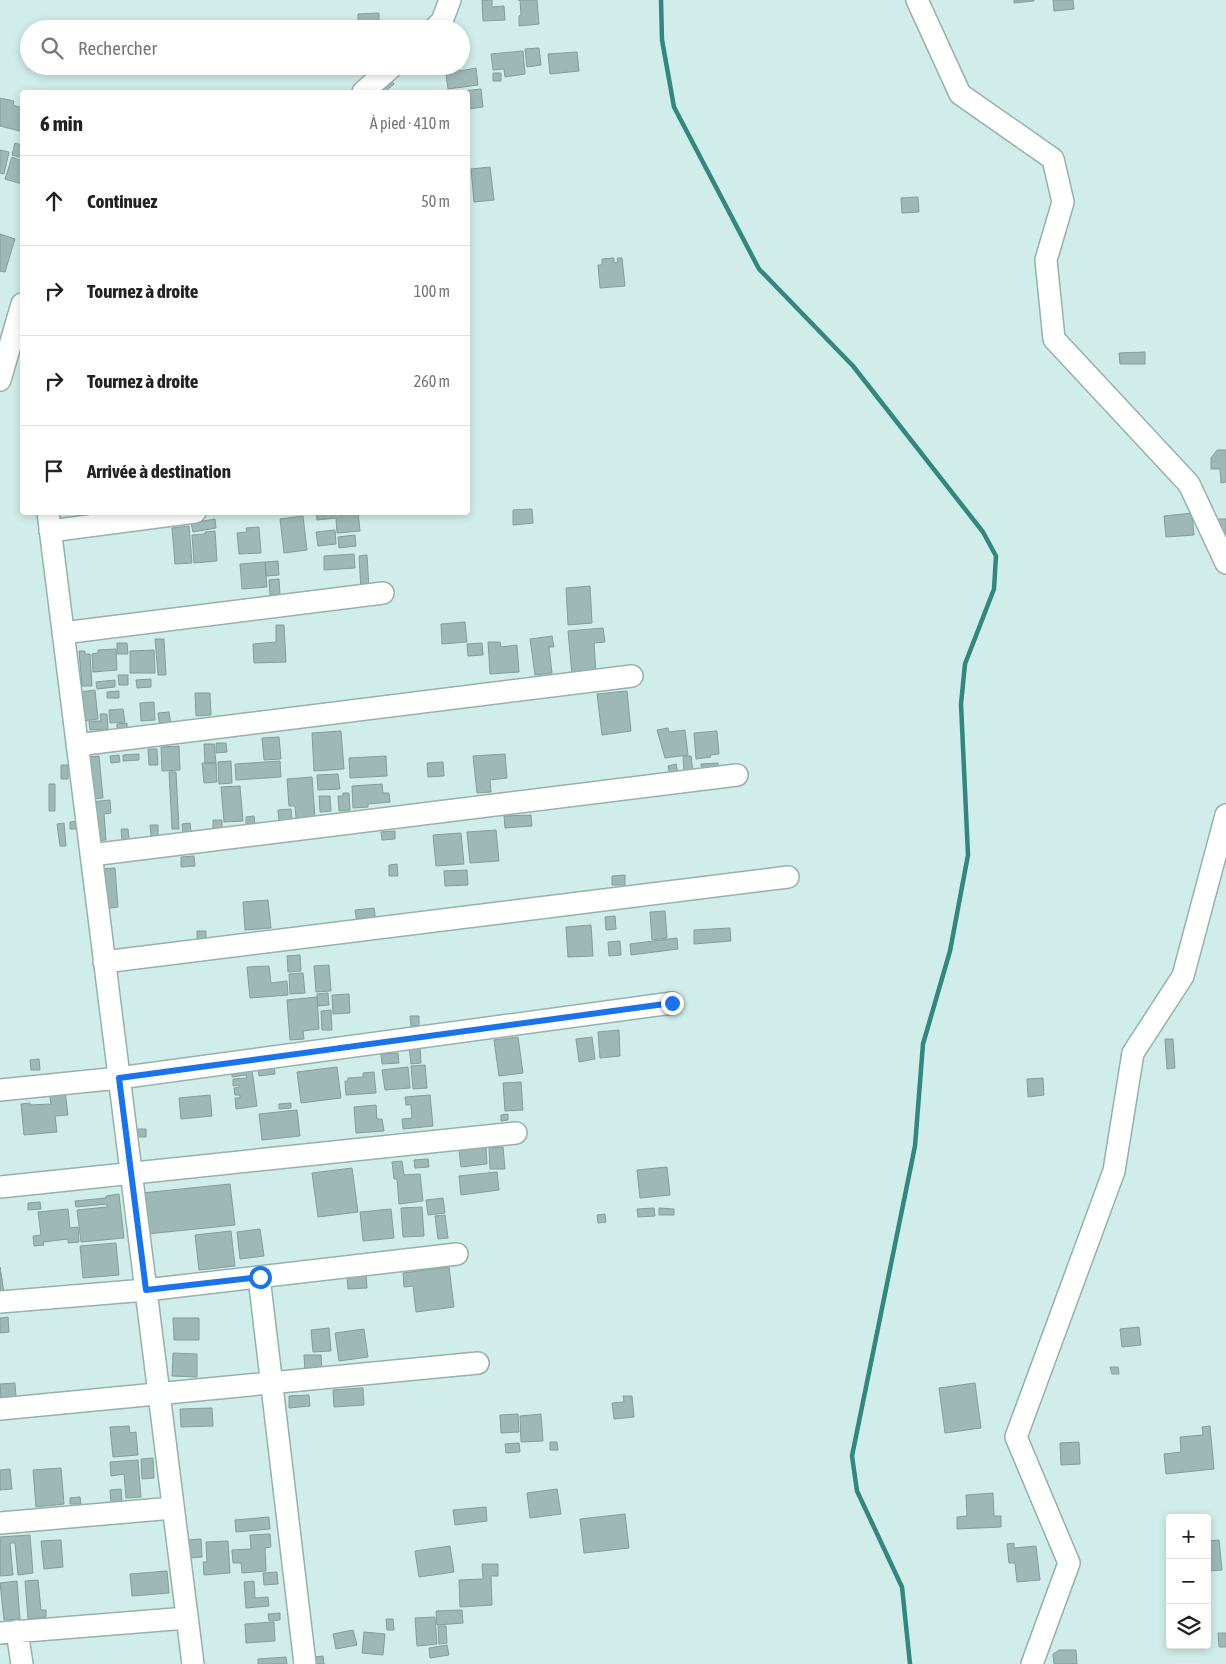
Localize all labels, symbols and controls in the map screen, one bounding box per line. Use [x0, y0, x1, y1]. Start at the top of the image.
search box [20, 20, 470, 75]
icon: search [38, 34, 66, 62]
text: Rechercher [78, 37, 157, 59]
text: 6 min [40, 111, 83, 135]
text: À pied · 410 m [370, 114, 450, 132]
icon: ahead [40, 187, 68, 215]
text: Continuez [87, 190, 157, 212]
text: 50 m [421, 192, 450, 210]
icon: right [40, 277, 68, 305]
text: Tournez à droite [87, 280, 198, 302]
text: 100 m [414, 282, 450, 300]
icon: right [40, 367, 68, 395]
text: Tournez à droite [87, 370, 198, 392]
text: 260 m [414, 372, 450, 390]
icon: arrive [40, 457, 68, 485]
text: Arrivée à destination [87, 460, 231, 482]
route end [661, 992, 684, 1015]
route start [249, 1266, 272, 1289]
map controls [1166, 1514, 1211, 1649]
button: + [1166, 1514, 1211, 1559]
button: − [1166, 1559, 1211, 1604]
button: layers [1166, 1604, 1211, 1649]

